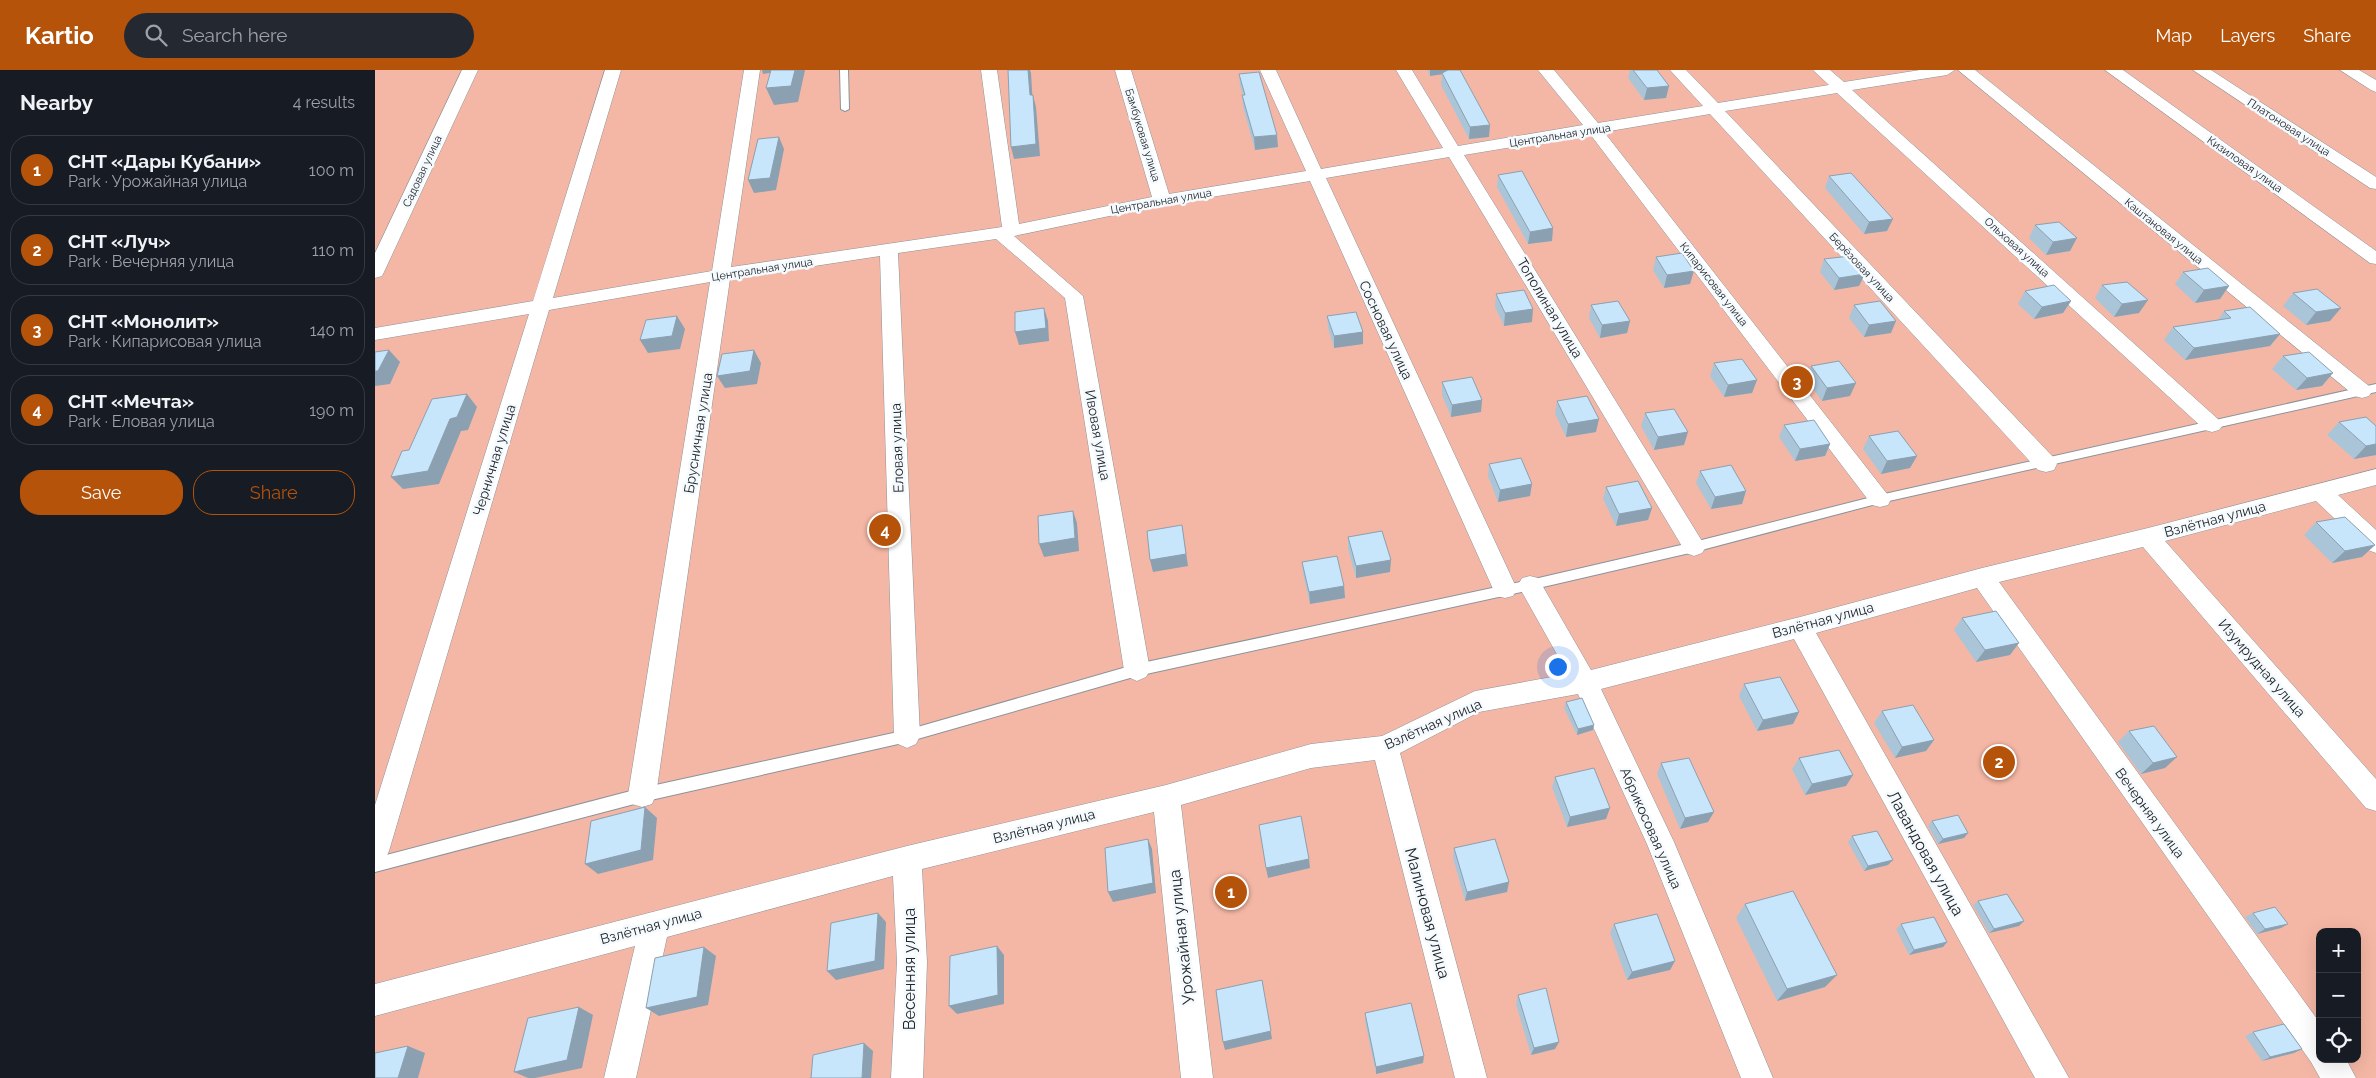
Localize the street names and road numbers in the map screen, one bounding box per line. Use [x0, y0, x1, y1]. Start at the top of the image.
street label: Бамбуковая улица [1122, 87, 1163, 183]
street label: Платоновая улица [2245, 96, 2333, 159]
street label: Центральная улица [1509, 121, 1612, 150]
street label: Садовая улица [400, 133, 445, 209]
street label: Кизиловая улица [2204, 134, 2285, 195]
street label: Центральная улица [1110, 186, 1213, 217]
street label: Каштановая улица [2122, 196, 2206, 267]
street label: Ольховая улица [1981, 215, 2052, 280]
street label: Берёзовая улица [1826, 230, 1897, 305]
street label: Кипарисовая улица [1677, 240, 1750, 329]
street label: Центральная улица [711, 255, 814, 284]
street label: Тополиная улица [1514, 255, 1586, 361]
street label: Сосновая улица [1356, 278, 1416, 382]
street label: Брусничная улица [681, 371, 715, 495]
street label: Ивовая улица [1082, 388, 1114, 482]
street label: Черничная улица [469, 402, 519, 518]
street label: Еловая улица [887, 403, 907, 493]
street label: Взлётная улица [2163, 498, 2267, 540]
street label: Взлётная улица [1771, 599, 1875, 641]
street label: Изумрудная улица [2215, 616, 2309, 720]
street label: Взлётная улица [1382, 695, 1484, 753]
street label: Абрикосовая улица [1617, 765, 1685, 891]
street label: Вечерняя улица [2112, 765, 2188, 861]
street label: Лавандовая улица [1883, 787, 1968, 919]
street label: Взлётная улица [991, 806, 1097, 846]
street label: Малиновая улица [1401, 846, 1454, 981]
street label: Урожайная улица [1165, 869, 1198, 1005]
street label: Взлётная улица [599, 905, 703, 947]
street label: Весенняя улица [900, 908, 919, 1030]

